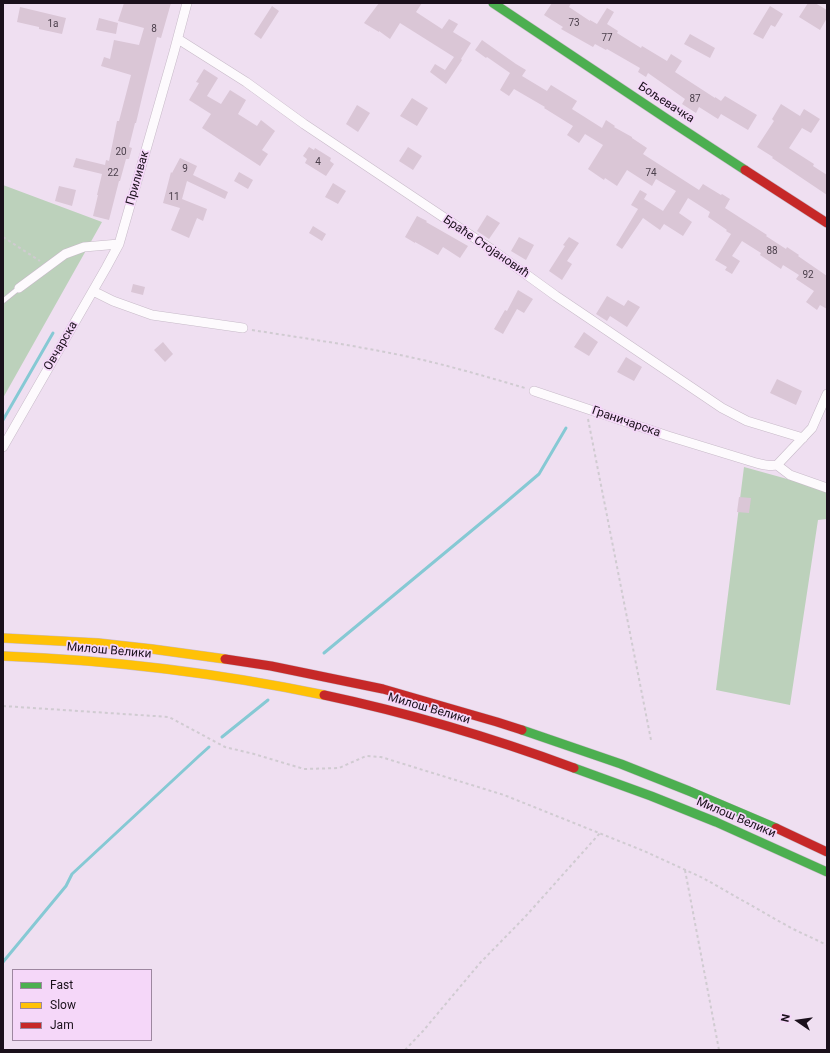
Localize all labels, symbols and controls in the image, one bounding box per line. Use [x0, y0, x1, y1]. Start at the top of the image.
house number: 73 [568, 17, 580, 29]
house number: 1a [47, 18, 59, 30]
house number: 8 [151, 23, 157, 35]
house number: 77 [601, 32, 613, 44]
street label: Бољевачка [635, 80, 697, 126]
house number: 87 [689, 93, 701, 105]
house number: 20 [115, 146, 127, 158]
street label: Приливак [123, 149, 153, 207]
house number: 4 [315, 156, 321, 168]
house number: 9 [182, 163, 188, 175]
house number: 22 [107, 167, 119, 179]
house number: 74 [645, 167, 657, 179]
house number: 11 [168, 191, 180, 203]
street label: Браће Стојановић [440, 213, 532, 281]
house number: 88 [766, 245, 778, 257]
house number: 92 [802, 269, 814, 281]
street label: Овчарска [41, 319, 81, 373]
street label: Граничарска [590, 404, 662, 440]
street label: Милош Велики [66, 640, 152, 662]
street label: Милош Велики [386, 690, 472, 728]
street label: Милош Велики [694, 795, 778, 841]
legend [12, 969, 152, 1041]
text: Fast [50, 978, 73, 992]
text: Slow [50, 998, 76, 1012]
north arrow [778, 1001, 818, 1041]
text: N [779, 1013, 793, 1023]
text: Jam [50, 1018, 74, 1032]

